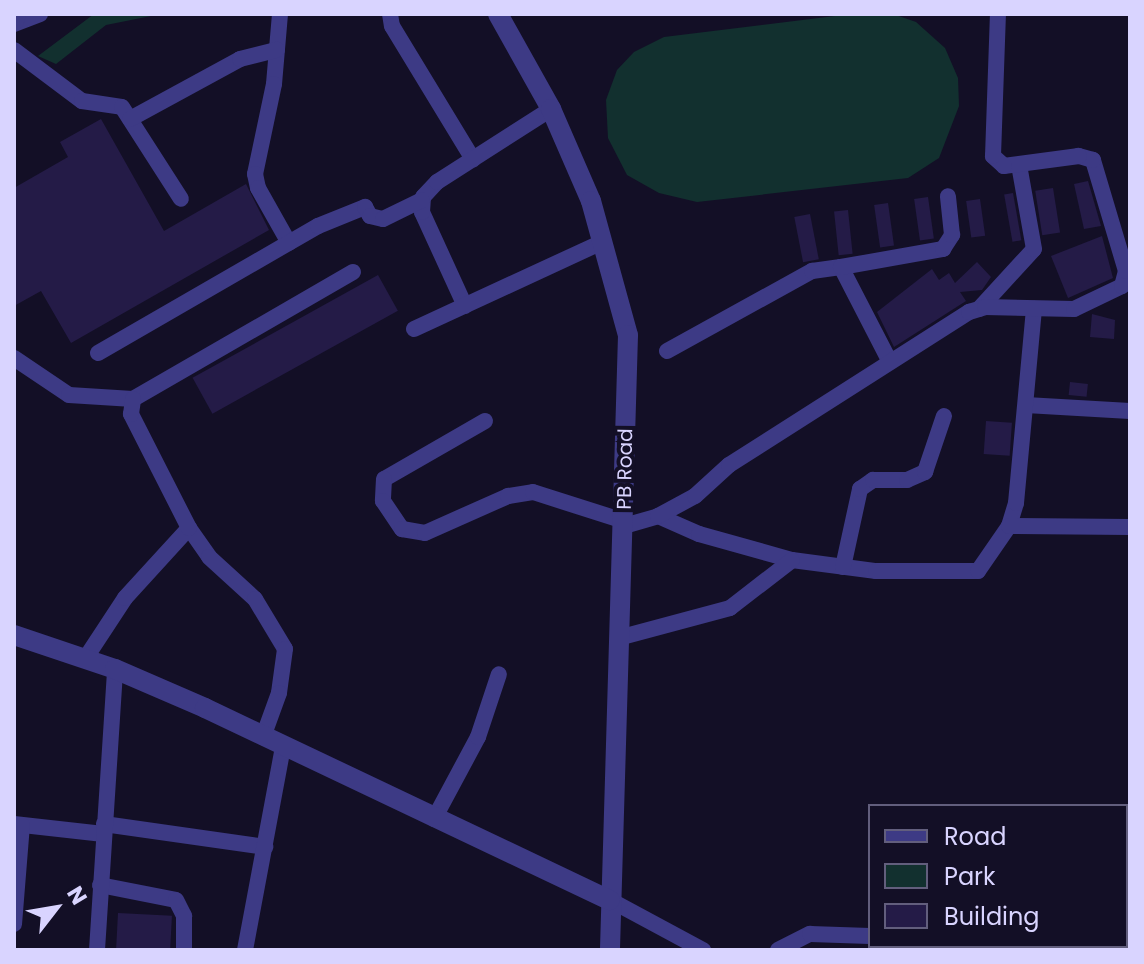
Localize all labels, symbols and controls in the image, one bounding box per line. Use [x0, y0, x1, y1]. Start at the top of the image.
street label: PB Road [612, 428, 638, 510]
legend [868, 804, 1128, 948]
text: Road [944, 820, 1006, 853]
text: Park [944, 860, 995, 893]
north arrow [16, 868, 96, 948]
text: N [59, 880, 95, 910]
text: Building [944, 900, 1040, 933]

